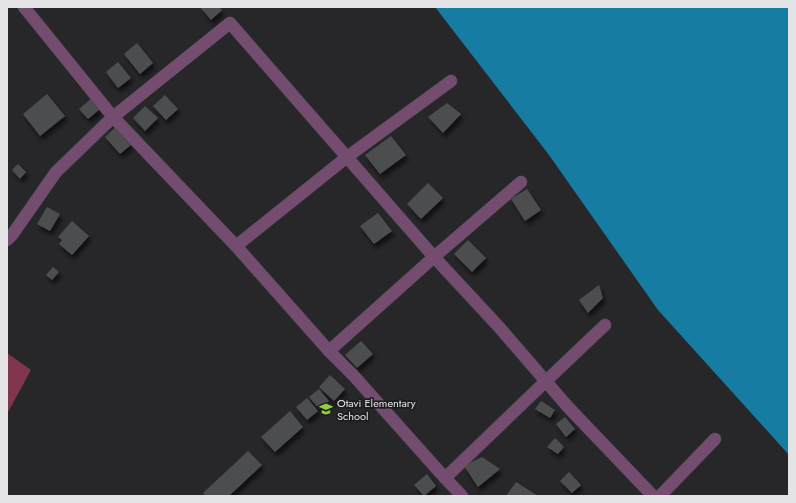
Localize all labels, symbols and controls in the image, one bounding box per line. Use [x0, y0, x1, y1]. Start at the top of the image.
place label: Otavi Elementary School [337, 395, 416, 424]
school or university icon: Otavi Elementary School [318, 401, 334, 417]

